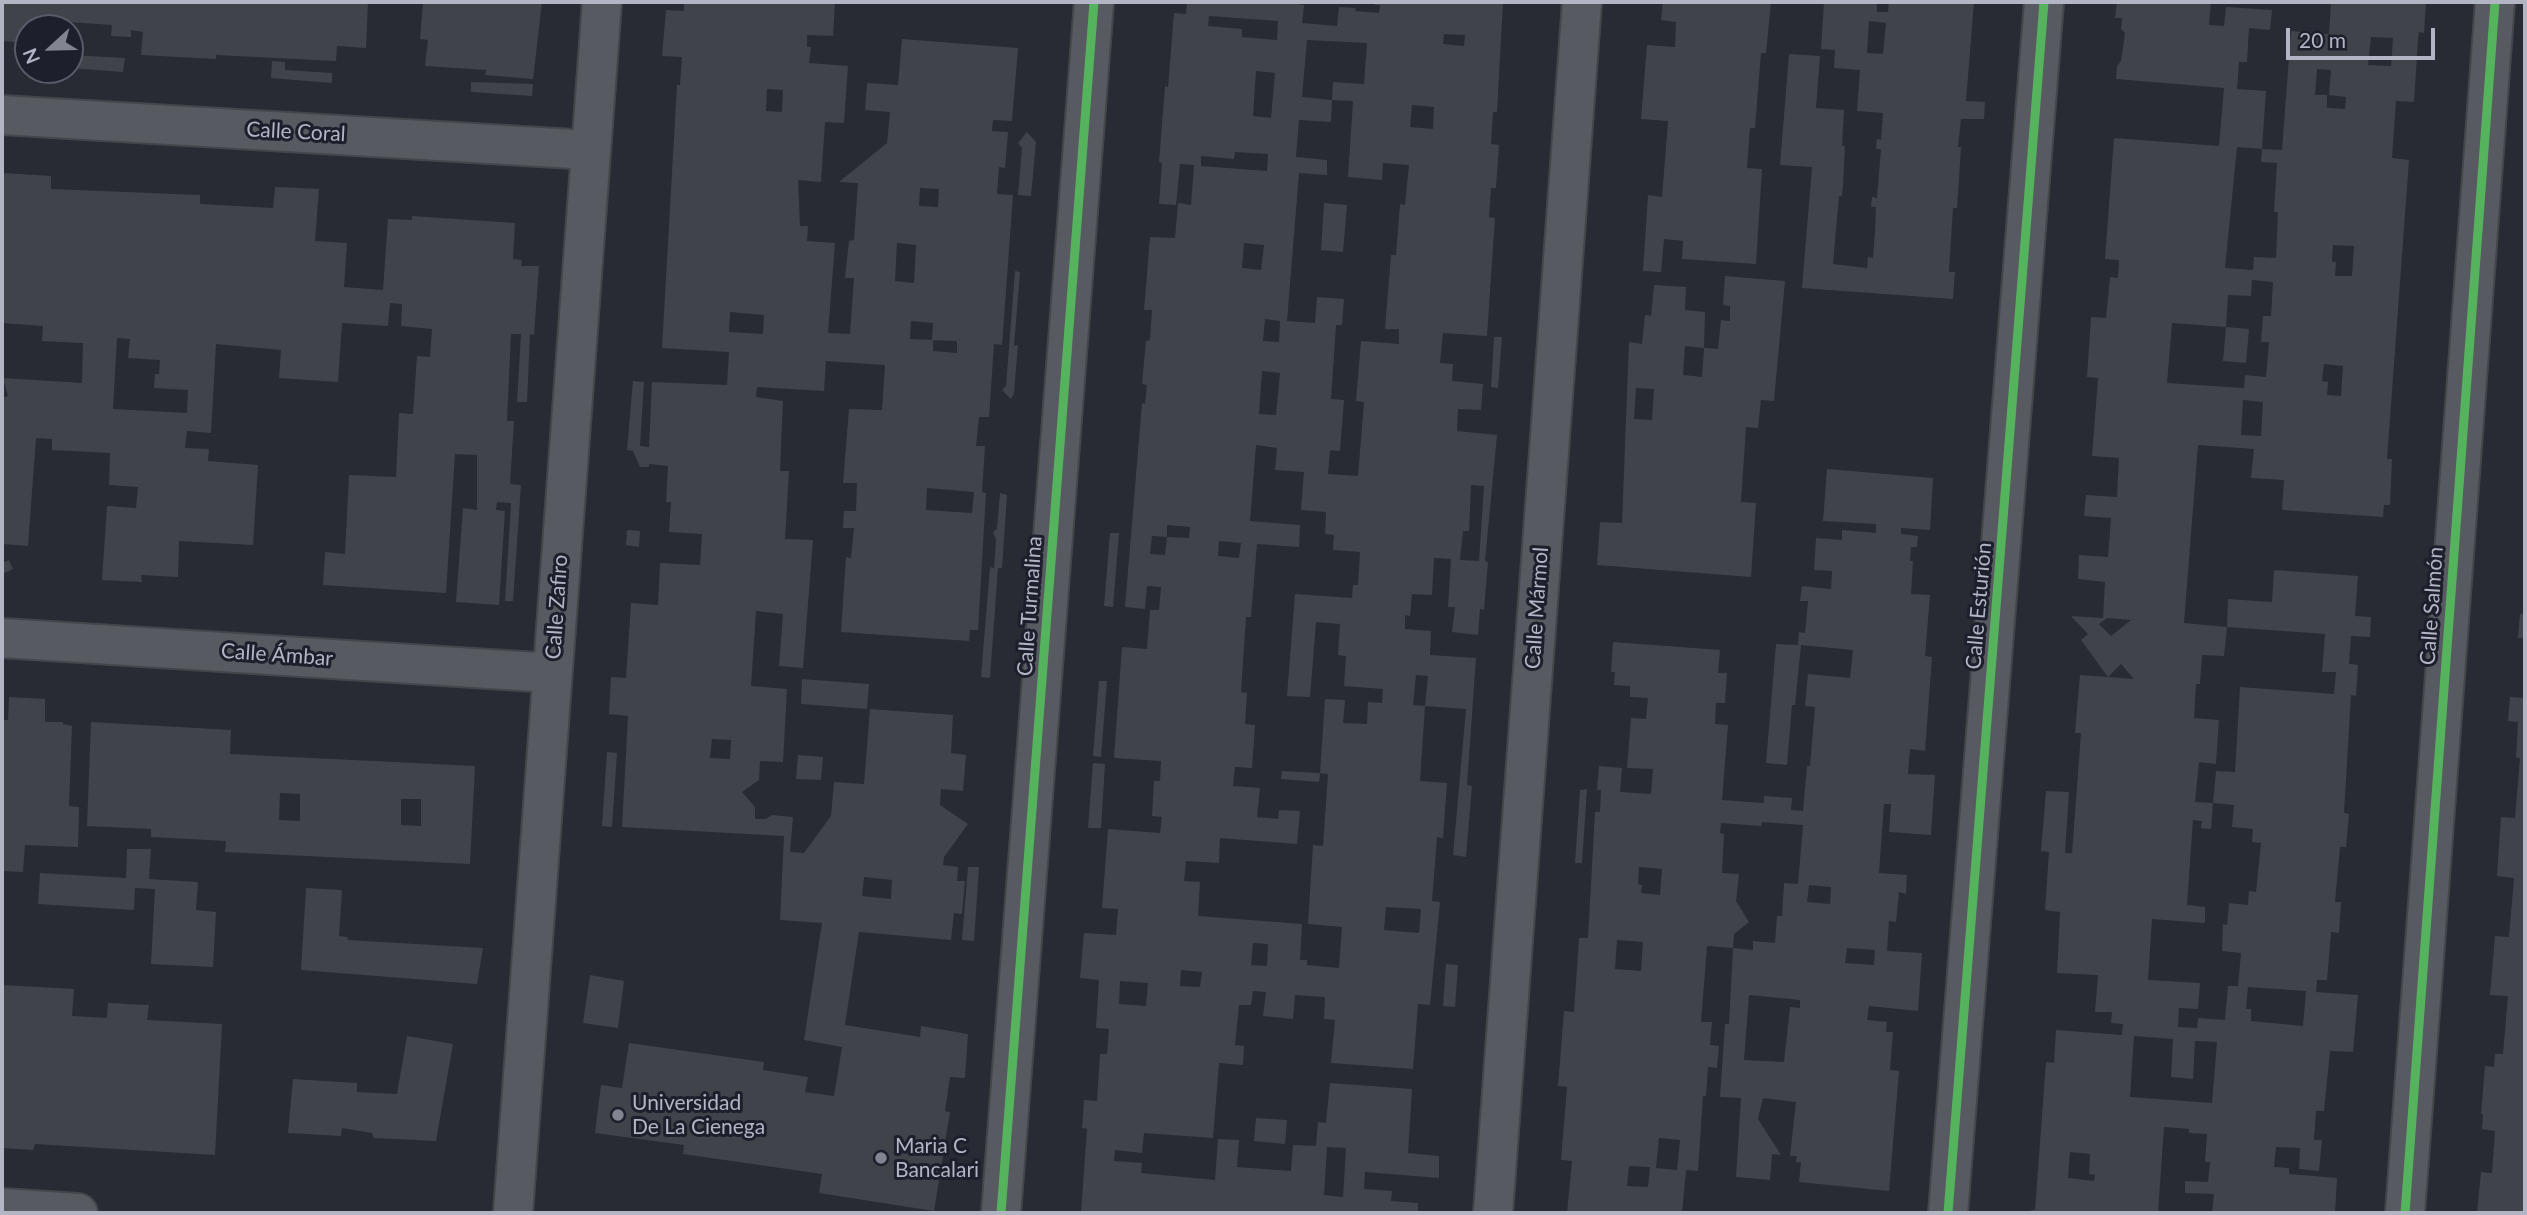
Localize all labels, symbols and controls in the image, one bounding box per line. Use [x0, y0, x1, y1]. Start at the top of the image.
north arrow [14, 14, 84, 84]
scale bar [2289, 14, 2438, 58]
text: 20 m [2299, 27, 2346, 52]
text: N [18, 45, 44, 67]
street label: Calle Coral [246, 117, 346, 147]
street label: Calle Turmalina [1013, 535, 1047, 677]
street label: Calle Esturión [1961, 541, 1997, 671]
street label: Calle Mármol [1520, 546, 1554, 670]
street label: Calle Salmón [2415, 546, 2449, 666]
street label: Calle Zafiro [541, 554, 573, 660]
street label: Calle Ámbar [220, 639, 334, 671]
place label: Universidad De La Cienega [632, 1090, 765, 1140]
marker: Universidad De La Cienega [610, 1107, 626, 1123]
place label: Maria C Bancalari [895, 1133, 979, 1183]
marker: Maria C Bancalari [873, 1150, 889, 1166]

